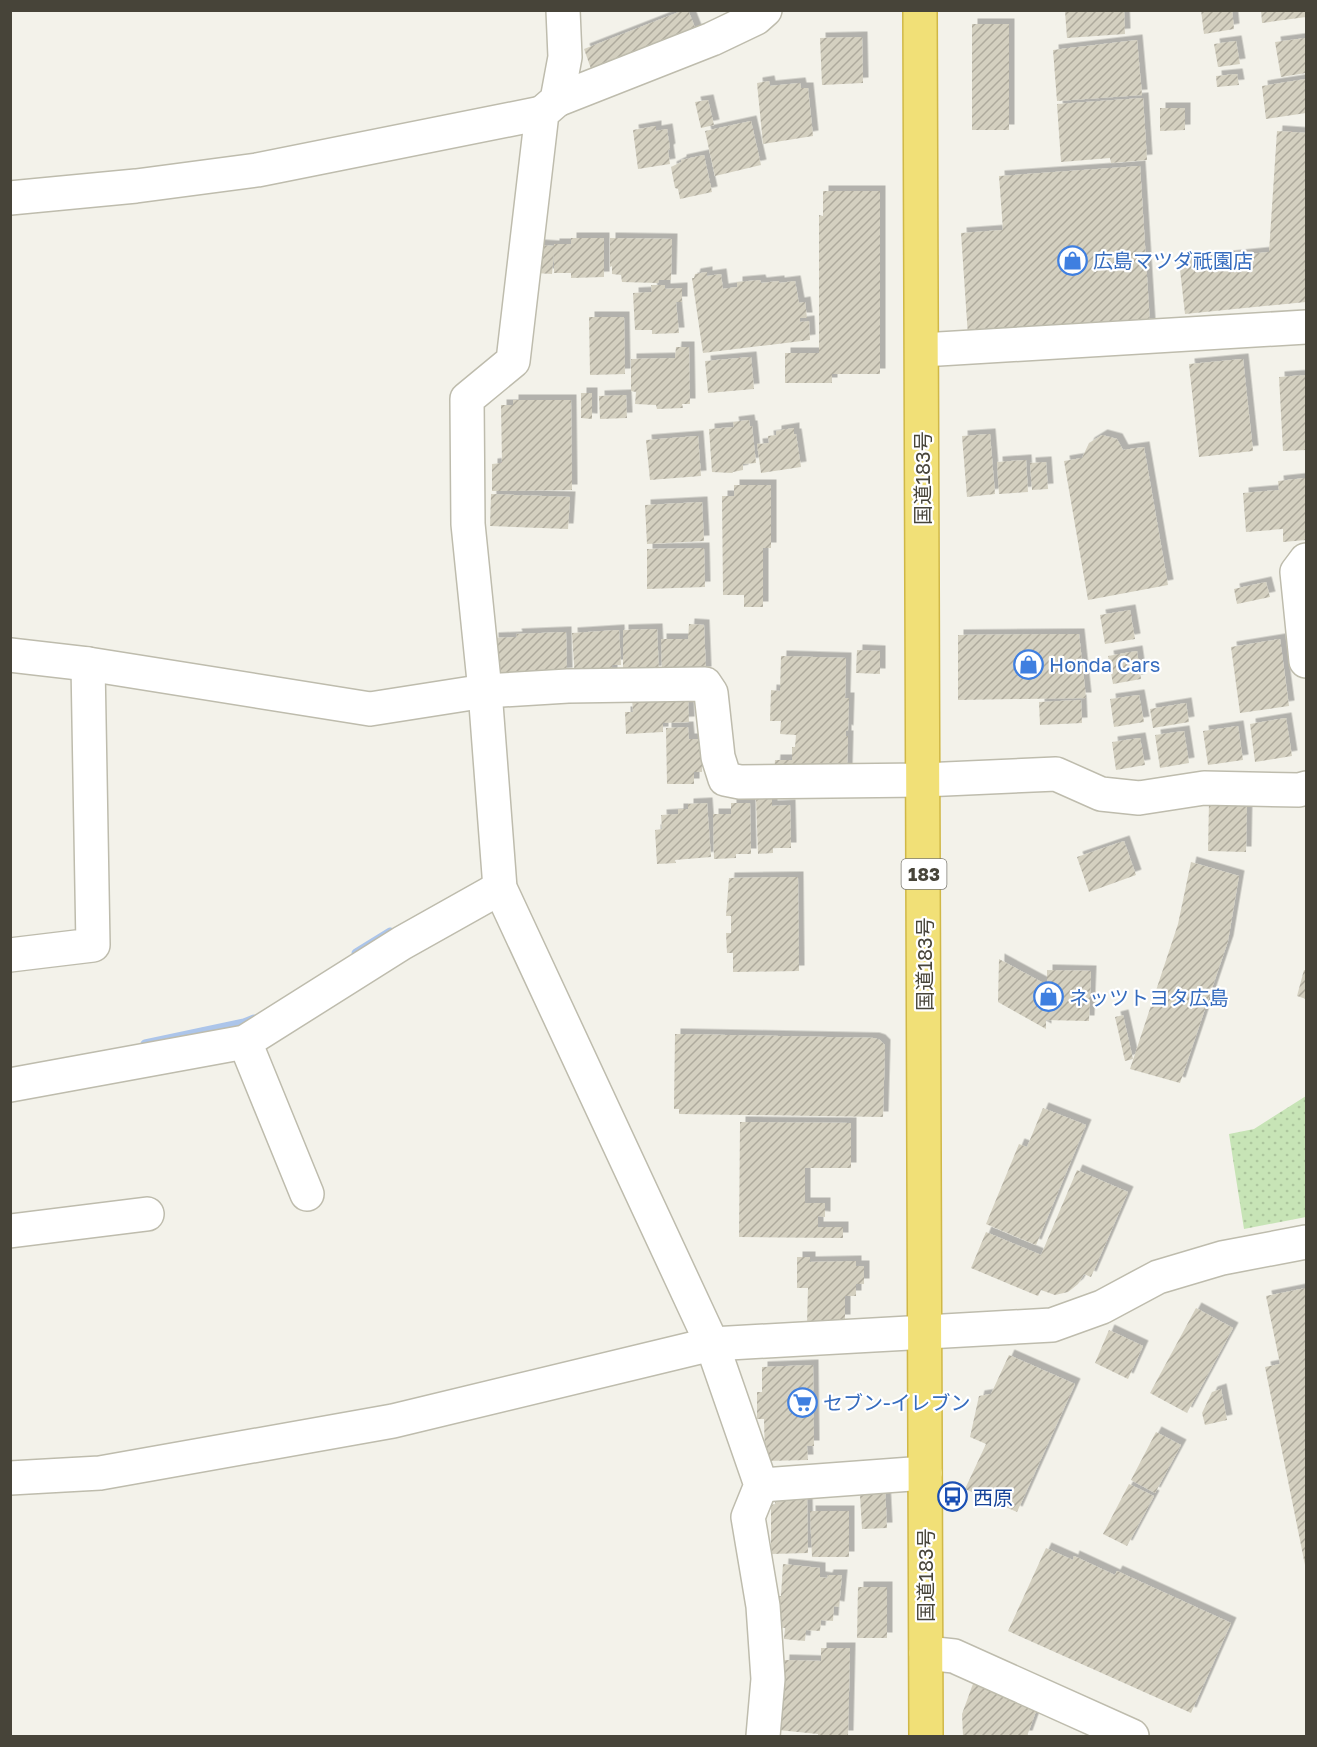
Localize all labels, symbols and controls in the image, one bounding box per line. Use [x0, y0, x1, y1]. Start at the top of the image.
shop icon: 広島マツダ祇園店 [1056, 244, 1088, 276]
place label: 広島マツダ祇園店 [1093, 248, 1253, 272]
street label: 国道183号 [910, 431, 934, 525]
shop icon: Honda Cars [1012, 648, 1044, 680]
place label: Honda Cars [1049, 652, 1160, 676]
road number: 183 [902, 859, 946, 889]
street label: 国道183号 [912, 917, 936, 1011]
shop icon: ネッツトヨタ広島 [1032, 981, 1064, 1013]
place label: ネッツトヨタ広島 [1069, 985, 1229, 1009]
supermarket icon: セブン-イレブン [786, 1386, 818, 1418]
place label: セブン-イレブン [823, 1390, 971, 1414]
bus stop icon: 西原 [936, 1481, 968, 1513]
place label: 西原 [973, 1485, 1013, 1509]
street label: 国道183号 [913, 1528, 937, 1622]

